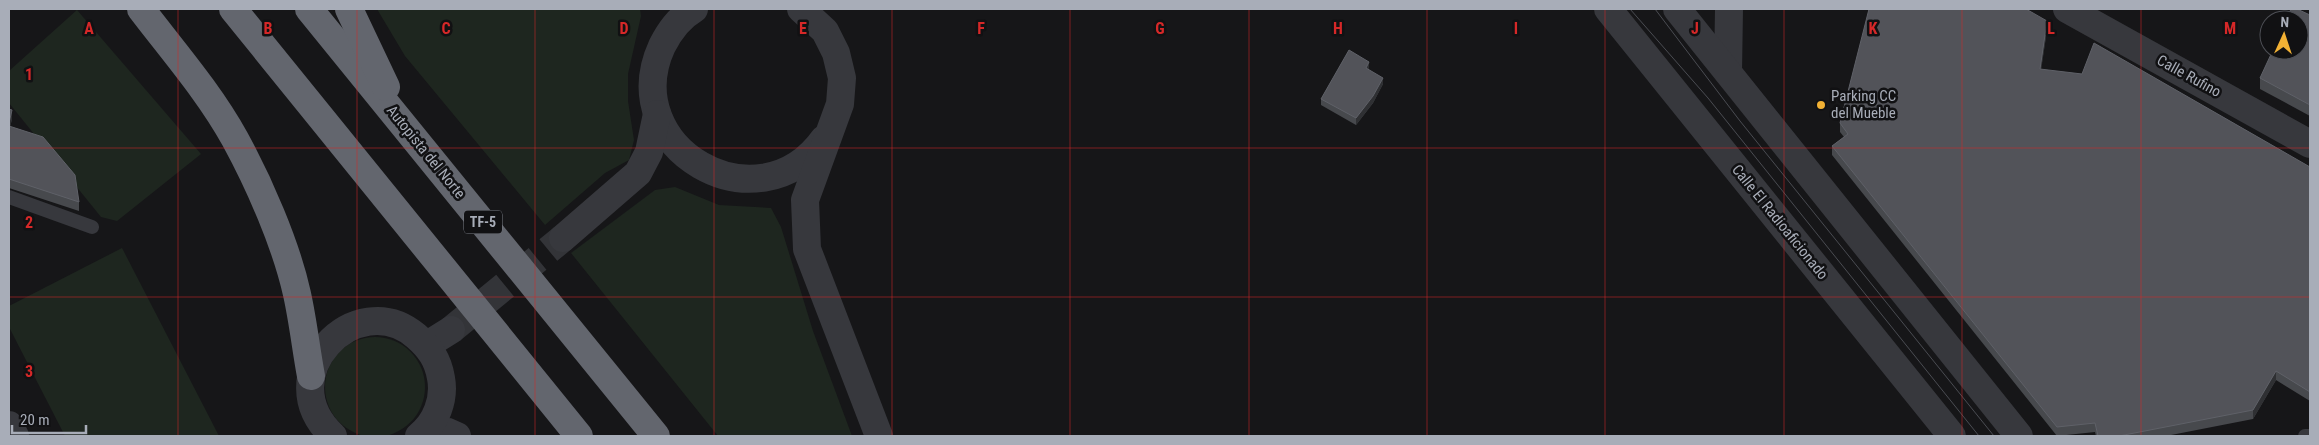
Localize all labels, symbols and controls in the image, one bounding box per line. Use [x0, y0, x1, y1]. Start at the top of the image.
north arrow [2259, 10, 2309, 60]
text: N [2280, 14, 2289, 30]
text: A [84, 19, 94, 38]
text: B [264, 19, 273, 38]
text: C [441, 19, 451, 38]
text: D [619, 19, 629, 38]
text: E [799, 19, 807, 38]
text: F [977, 19, 985, 38]
text: G [1155, 19, 1165, 38]
text: H [1333, 19, 1343, 38]
text: I [1514, 19, 1518, 38]
text: J [1691, 19, 1699, 38]
text: K [1869, 19, 1878, 38]
text: L [2047, 19, 2055, 38]
text: M [2224, 19, 2236, 38]
street label: Calle Rufino [2154, 51, 2224, 101]
text: 1 [25, 65, 33, 84]
place label: Parking CC del Mueble [1831, 87, 1896, 122]
marker: Parking CC del Mueble [1815, 99, 1827, 111]
street label: Autopista del Norte [383, 102, 469, 202]
street label: Calle El Radioaficionado [1728, 161, 1832, 283]
road number: TF-5 [464, 210, 502, 233]
text: 2 [25, 213, 33, 232]
text: 3 [25, 362, 33, 381]
scale bar [12, 402, 86, 434]
text: 20 m [20, 411, 50, 429]

